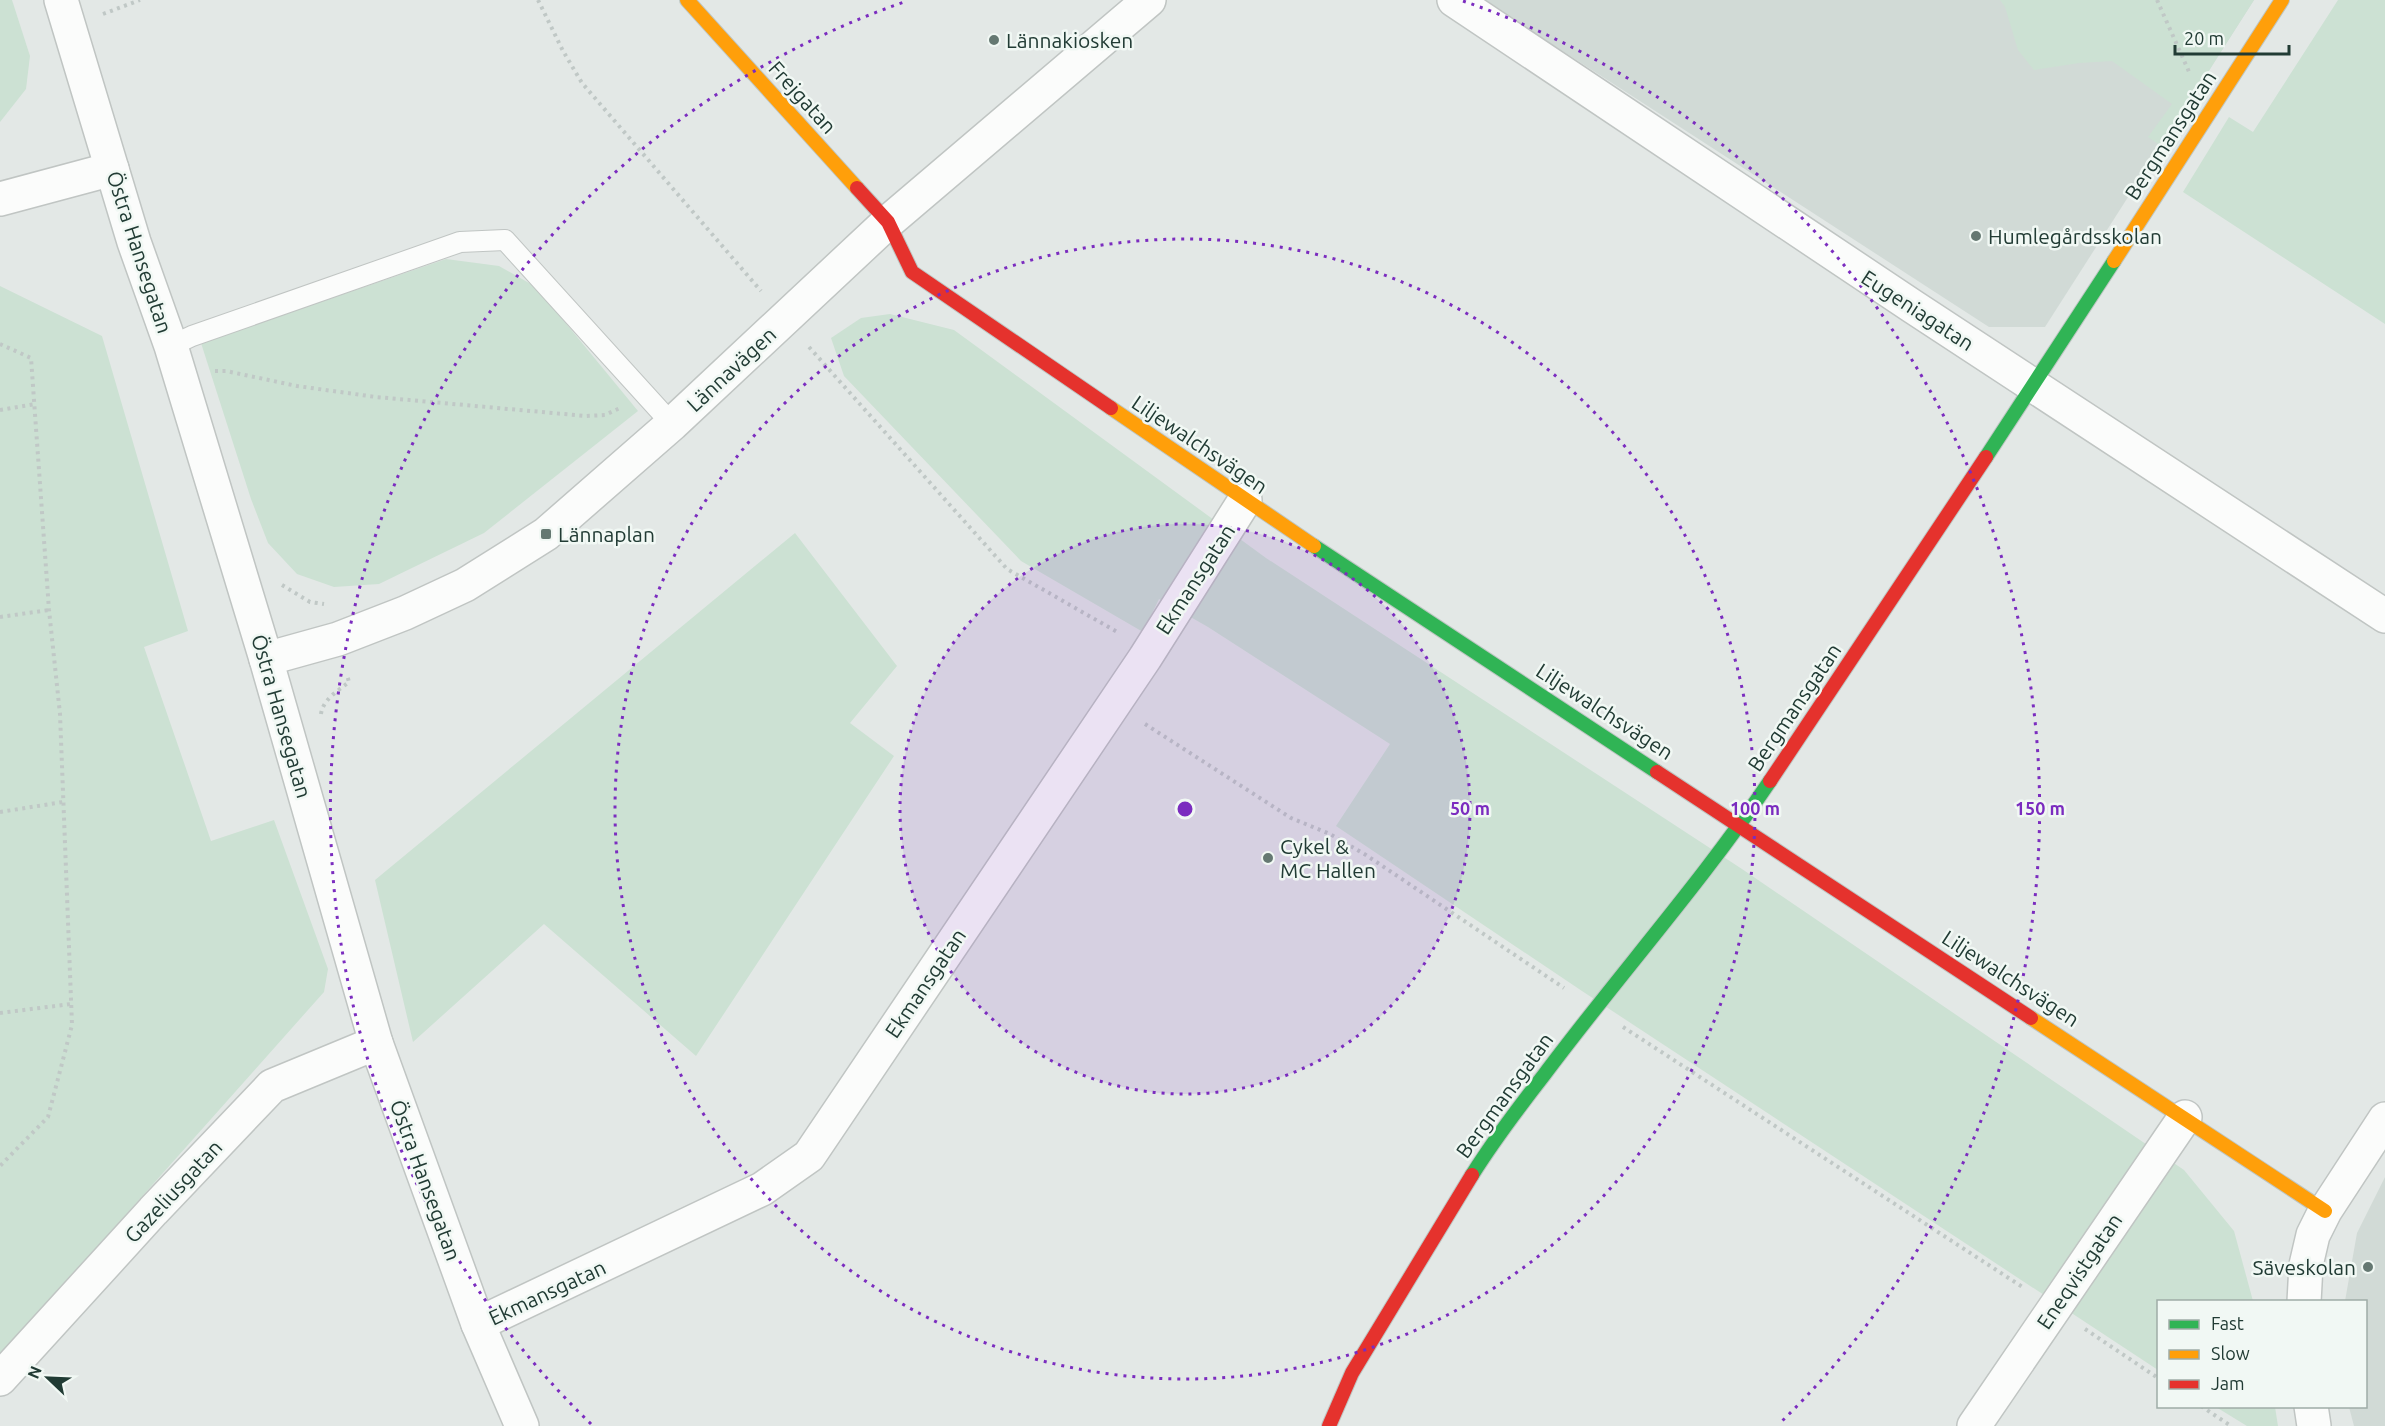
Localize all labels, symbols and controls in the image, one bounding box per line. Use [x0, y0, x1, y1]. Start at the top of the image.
scale bar [2175, 18, 2289, 56]
place label: Lännakiosken [1006, 28, 1133, 52]
text: 20 m [2184, 28, 2224, 48]
marker: Lännakiosken [987, 33, 1001, 47]
street label: Frejgatan [764, 56, 842, 138]
street label: Bergmansgatan [2119, 66, 2221, 204]
street label: Östra Hansegatan [102, 168, 178, 336]
place label: Humlegårdsskolan [1988, 224, 2162, 248]
marker: Humlegårdsskolan [1969, 229, 1983, 243]
street label: Eugeniagatan [1857, 265, 1979, 355]
street label: Lännavägen [682, 322, 780, 416]
street label: Liljewalchsvägen [1128, 390, 1272, 498]
street label: Ekmansgatan [1151, 520, 1239, 638]
place label: Lännaplan [558, 522, 655, 546]
marker: Lännaplan [539, 527, 553, 541]
street label: Östra Hansegatan [247, 631, 317, 801]
street label: Bergmansgatan [1742, 639, 1846, 775]
street label: Liljewalchsvägen [1532, 658, 1678, 764]
text: 50 m [1450, 798, 1490, 818]
text: 100 m [1730, 798, 1780, 818]
text: 150 m [2015, 798, 2065, 818]
centre of rings [1175, 799, 1195, 819]
place label: Cykel & MC Hallen [1280, 834, 1376, 882]
marker: Cykel & MC Hallen [1261, 851, 1275, 865]
street label: Ekmansgatan [880, 924, 970, 1042]
street label: Liljewalchsvägen [1938, 925, 2084, 1031]
street label: Bergmansgatan [1451, 1028, 1557, 1162]
street label: Östra Hansegatan [386, 1096, 466, 1264]
street label: Gazeliusgatan [119, 1135, 227, 1247]
street label: Eneqvistgatan [2032, 1209, 2126, 1333]
street label: Ekmansgatan [485, 1254, 609, 1330]
place label: Säveskolan [2252, 1255, 2356, 1279]
marker: Säveskolan [2361, 1260, 2375, 1274]
legend [2157, 1300, 2367, 1408]
text: Fast [2211, 1313, 2244, 1333]
text: Slow [2211, 1343, 2250, 1363]
north arrow [18, 1348, 78, 1408]
text: N [24, 1363, 45, 1381]
text: Jam [2211, 1373, 2245, 1393]

